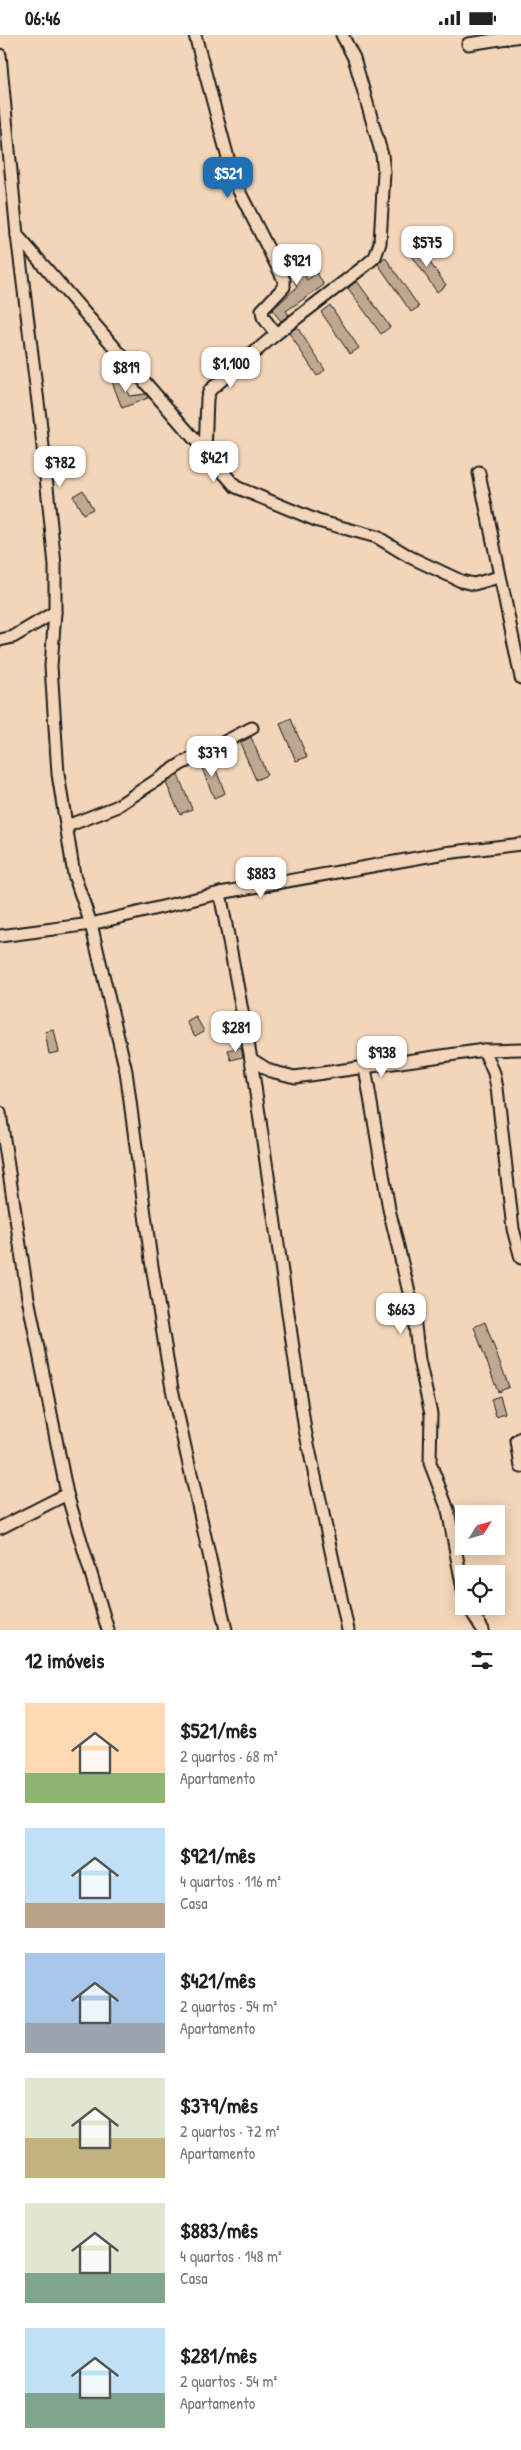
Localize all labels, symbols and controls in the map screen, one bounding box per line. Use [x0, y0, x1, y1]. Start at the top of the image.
text: 06:46 [25, 5, 60, 31]
pin: $521 [198, 156, 258, 199]
text: $521 [214, 162, 242, 184]
pin: $575 [397, 225, 457, 268]
text: $575 [412, 231, 442, 253]
pin: $921 [267, 243, 327, 286]
text: $921 [283, 249, 311, 271]
pin: $1,100 [190, 347, 272, 389]
pin: $819 [96, 351, 156, 393]
text: $1,100 [212, 352, 250, 374]
text: $819 [113, 356, 139, 378]
pin: $421 [184, 441, 244, 483]
pin: $782 [30, 445, 90, 488]
text: $421 [200, 446, 228, 468]
text: $782 [45, 451, 75, 473]
pin: $379 [182, 735, 242, 778]
text: $379 [197, 741, 227, 763]
pin: $883 [231, 857, 291, 899]
text: $883 [246, 862, 276, 884]
pin: $281 [206, 1011, 266, 1053]
text: $281 [222, 1016, 250, 1038]
pin: $938 [352, 1035, 412, 1078]
text: $938 [368, 1041, 396, 1063]
pin: $663 [371, 1293, 431, 1335]
text: $663 [387, 1298, 415, 1320]
north arrow [455, 1505, 505, 1555]
map controls [455, 1505, 505, 1615]
button: locate [455, 1565, 505, 1615]
text: 12 imóveis [25, 1646, 104, 1675]
icon: filters [468, 1646, 496, 1674]
text: $521/mês [180, 1716, 257, 1745]
icon: home [65, 1723, 125, 1783]
text: 2 quartos · 68 m² [180, 1745, 278, 1767]
text: Apartamento [180, 1767, 255, 1789]
text: $921/mês [180, 1841, 255, 1870]
icon: home [65, 1848, 125, 1908]
text: 4 quartos · 116 m² [180, 1870, 281, 1892]
text: Casa [180, 1892, 207, 1914]
text: $421/mês [180, 1966, 256, 1995]
icon: home [65, 1973, 125, 2033]
text: 2 quartos · 54 m² [180, 1995, 277, 2017]
text: Apartamento [180, 2017, 255, 2039]
text: $379/mês [180, 2091, 258, 2120]
icon: home [65, 2098, 125, 2158]
text: 2 quartos · 72 m² [180, 2120, 280, 2142]
text: Apartamento [180, 2142, 255, 2164]
text: $883/mês [180, 2216, 258, 2245]
icon: home [65, 2223, 125, 2283]
text: 4 quartos · 148 m² [180, 2245, 282, 2267]
text: Casa [180, 2267, 207, 2289]
text: $281/mês [180, 2341, 257, 2370]
icon: home [65, 2348, 125, 2408]
text: 2 quartos · 54 m² [180, 2370, 277, 2392]
text: Apartamento [180, 2392, 255, 2414]

